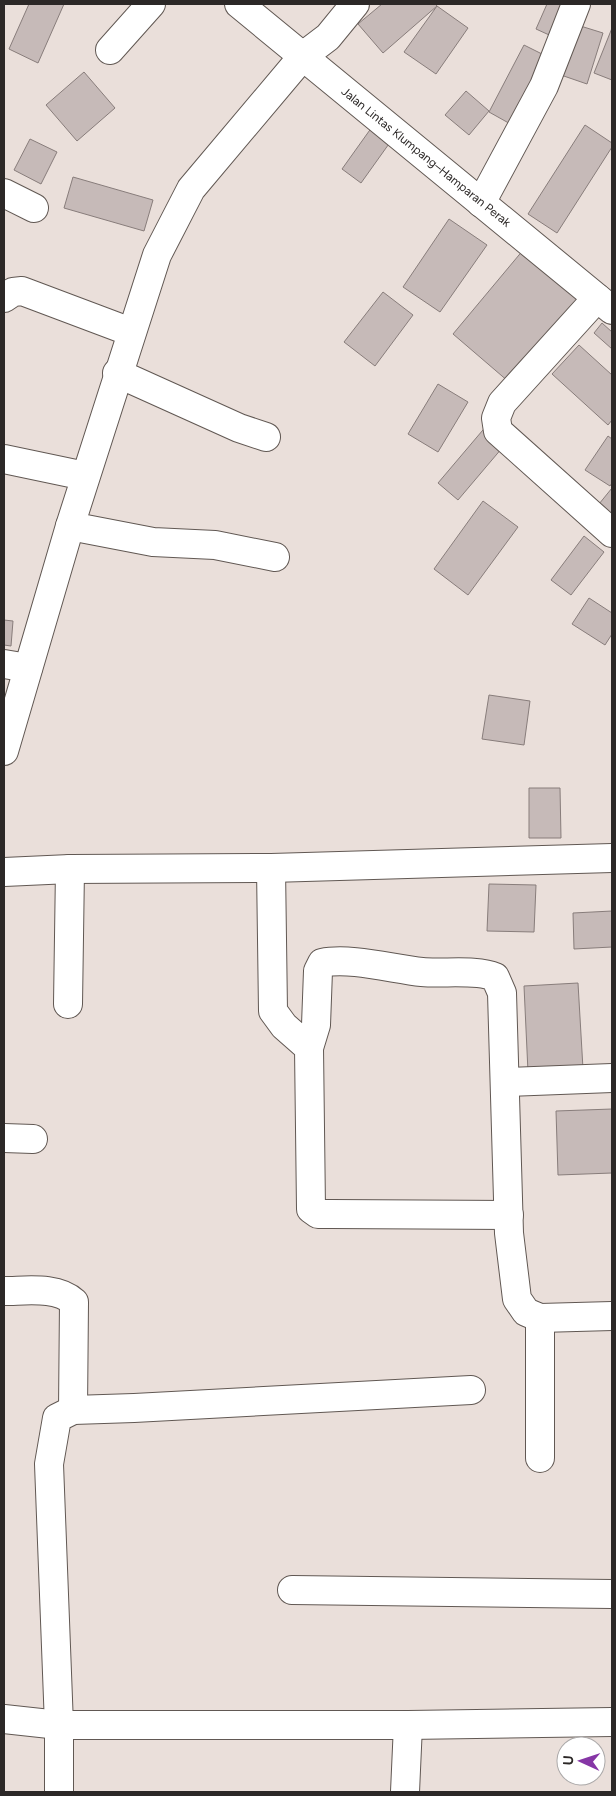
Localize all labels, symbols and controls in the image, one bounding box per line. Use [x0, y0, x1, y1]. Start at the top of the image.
street label: Jalan Lintas Klumpang–Hamparan Perak [339, 84, 514, 230]
north arrow [556, 1736, 606, 1786]
text: U [560, 1755, 577, 1766]

